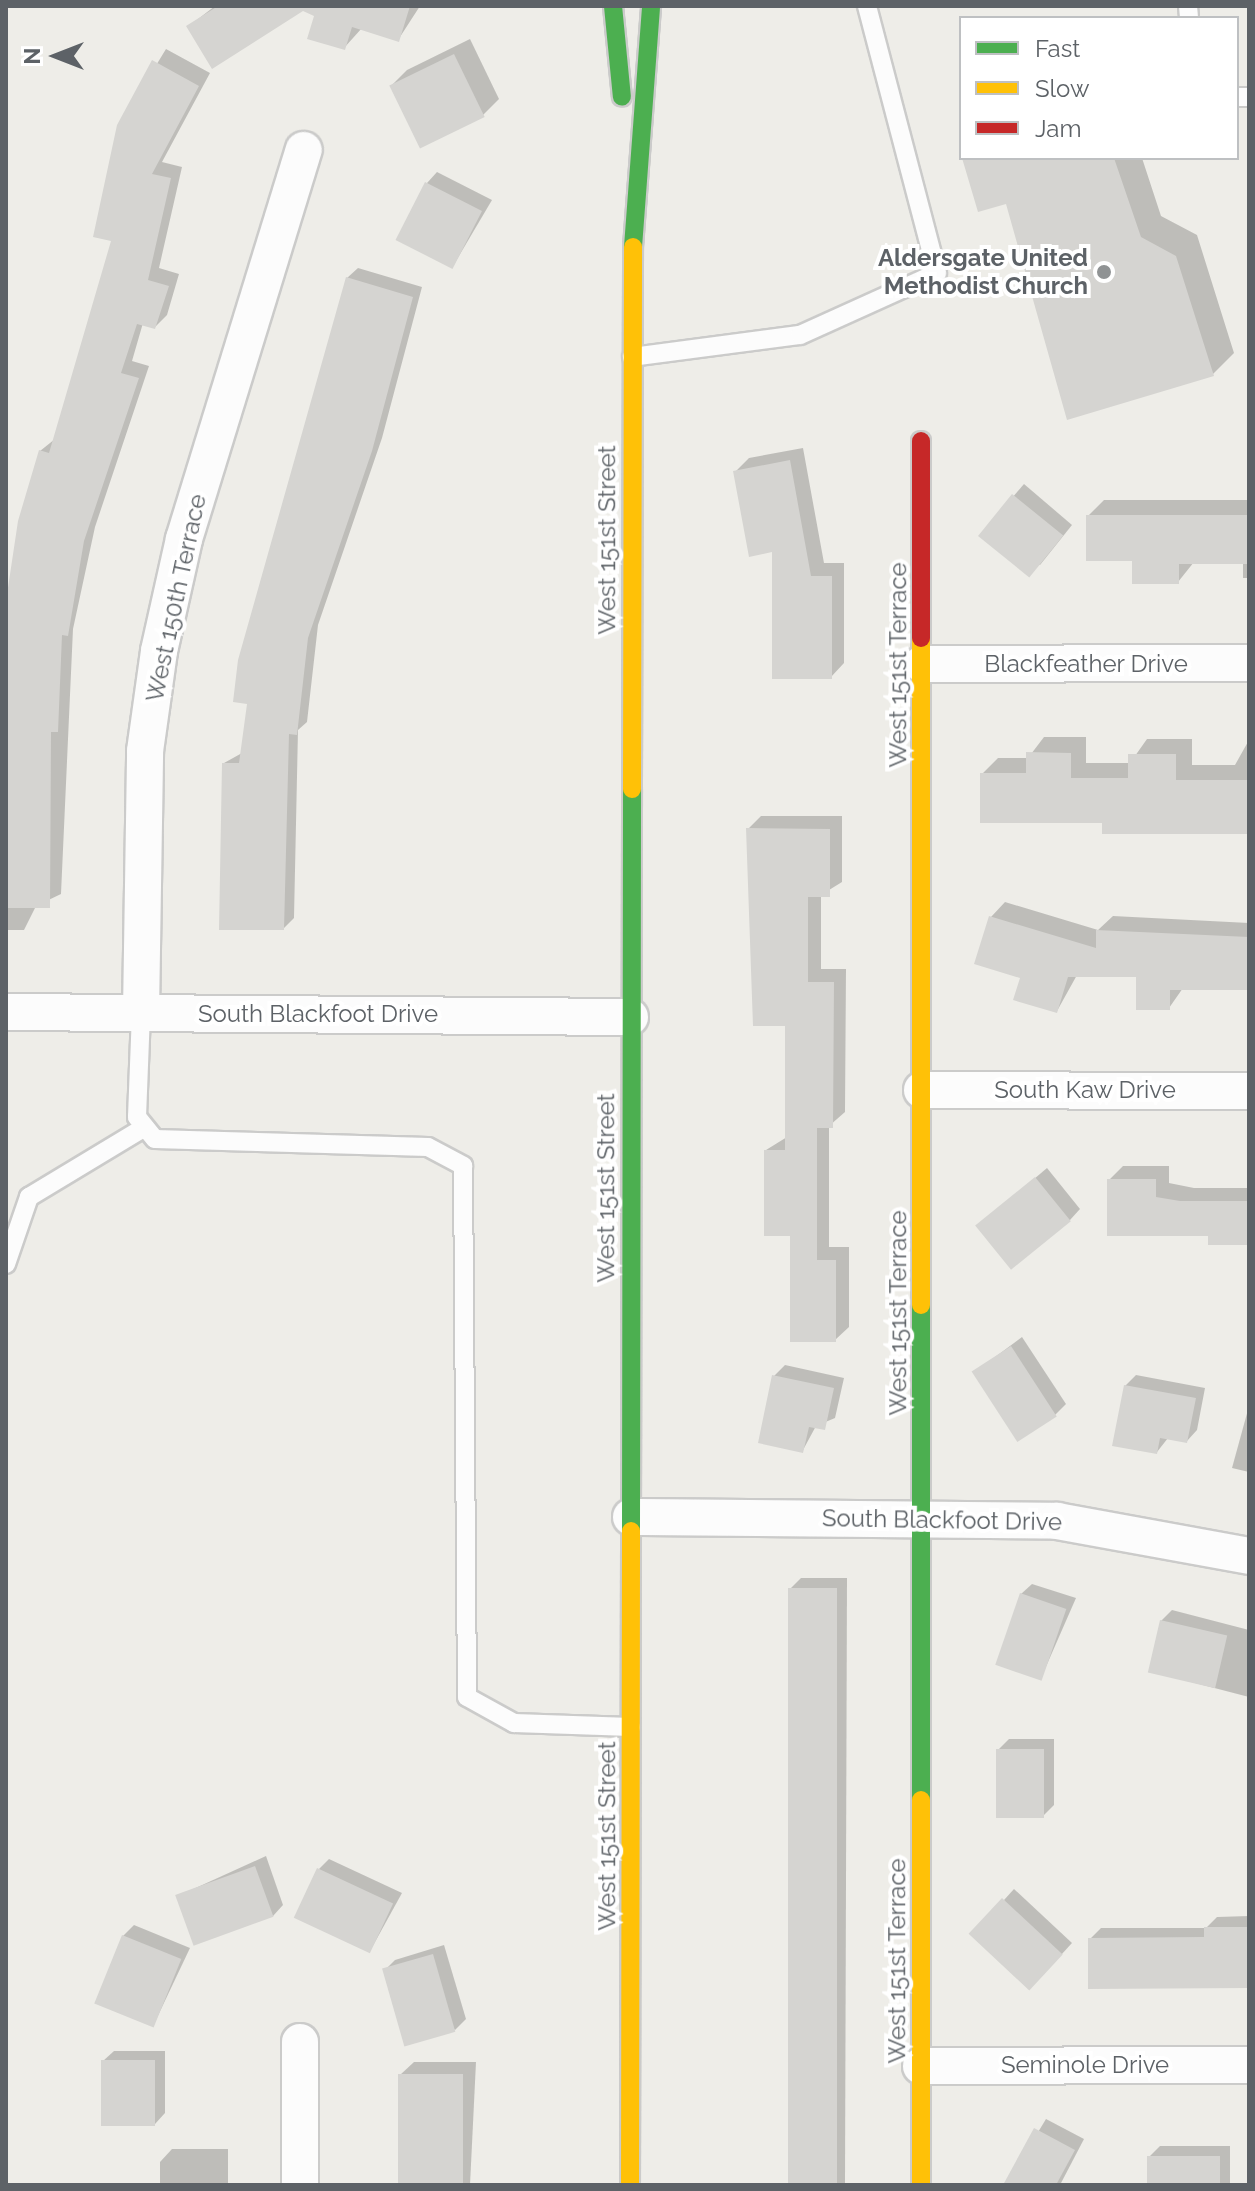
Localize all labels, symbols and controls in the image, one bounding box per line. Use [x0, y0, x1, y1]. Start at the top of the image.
north arrow [16, 16, 96, 96]
legend [959, 16, 1239, 160]
text: Fast [1035, 34, 1080, 63]
text: N [19, 48, 45, 64]
text: Slow [1035, 74, 1089, 103]
text: Jam [1035, 114, 1081, 143]
place label: Aldersgate United Methodist Church [878, 244, 1088, 300]
marker: Aldersgate United Methodist Church [1095, 263, 1113, 281]
street label: West 151st Street [593, 445, 621, 635]
street label: West 150th Terrace [140, 491, 212, 705]
street label: West 151st Terrace [884, 562, 912, 768]
street label: Blackfeather Drive [984, 650, 1188, 678]
street label: South Blackfoot Drive [198, 1000, 438, 1028]
street label: South Kaw Drive [994, 1076, 1176, 1104]
street label: West 151st Street [592, 1093, 620, 1283]
street label: West 151st Terrace [884, 1210, 912, 1416]
street label: South Blackfoot Drive [822, 1504, 1062, 1536]
street label: West 151st Street [593, 1741, 621, 1931]
street label: West 151st Terrace [883, 1858, 911, 2064]
street label: Seminole Drive [1001, 2051, 1169, 2079]

